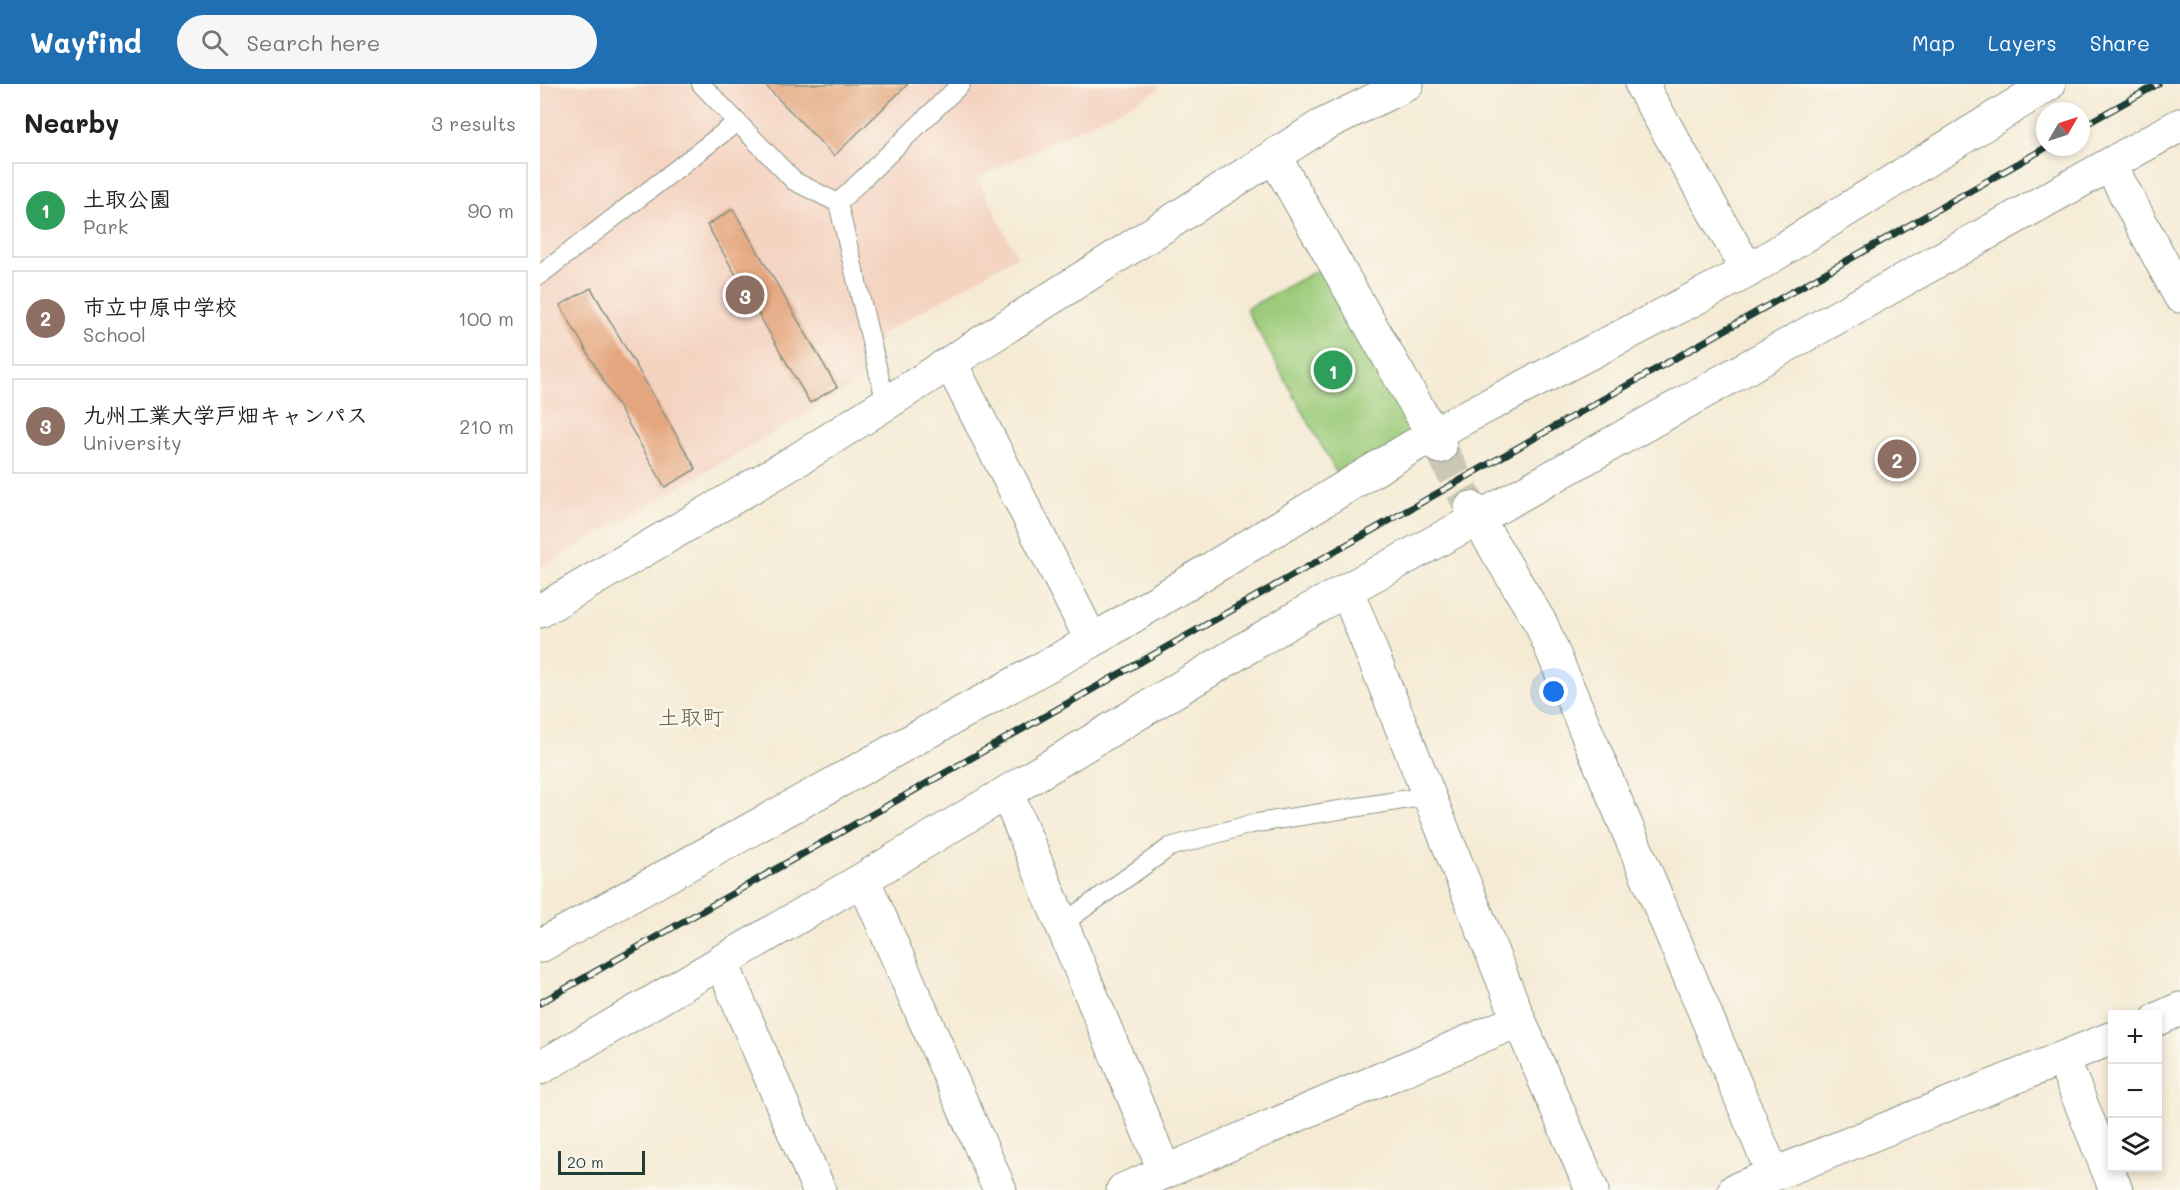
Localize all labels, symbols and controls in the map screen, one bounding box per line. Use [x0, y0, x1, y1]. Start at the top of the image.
search box [177, 15, 597, 69]
text: Wayfind [30, 24, 141, 60]
icon: search [198, 26, 231, 59]
text: Search here [246, 28, 380, 57]
text: Map [1912, 29, 1955, 56]
text: Layers [1988, 29, 2057, 56]
text: Share [2090, 29, 2150, 56]
north arrow [2036, 102, 2090, 156]
text: Nearby [24, 106, 119, 140]
text: 3 results [431, 110, 516, 136]
text: 土取公園 [83, 184, 171, 213]
text: 1 [41, 197, 50, 223]
text: 90 m [468, 197, 514, 223]
text: Park [83, 213, 128, 239]
pin: 3 [726, 272, 764, 318]
text: 市立中原中学校 [83, 292, 237, 321]
text: 2 [40, 305, 51, 331]
text: 100 m [458, 305, 514, 331]
text: School [83, 321, 146, 347]
pin: 1 [1314, 348, 1352, 392]
text: 九州工業大学戸畑キャンパス [83, 400, 368, 429]
text: 3 [40, 413, 52, 439]
text: 210 m [459, 413, 514, 439]
text: University [83, 429, 182, 455]
pin: 2 [1878, 436, 1916, 482]
your location [1539, 677, 1568, 706]
district label: 土取町 [658, 702, 724, 731]
map controls [2108, 1010, 2162, 1172]
button: + [2108, 1010, 2162, 1064]
button: − [2108, 1064, 2162, 1118]
button: layers [2108, 1118, 2162, 1172]
scale bar [558, 1148, 645, 1176]
text: 20 m [567, 1151, 604, 1172]

